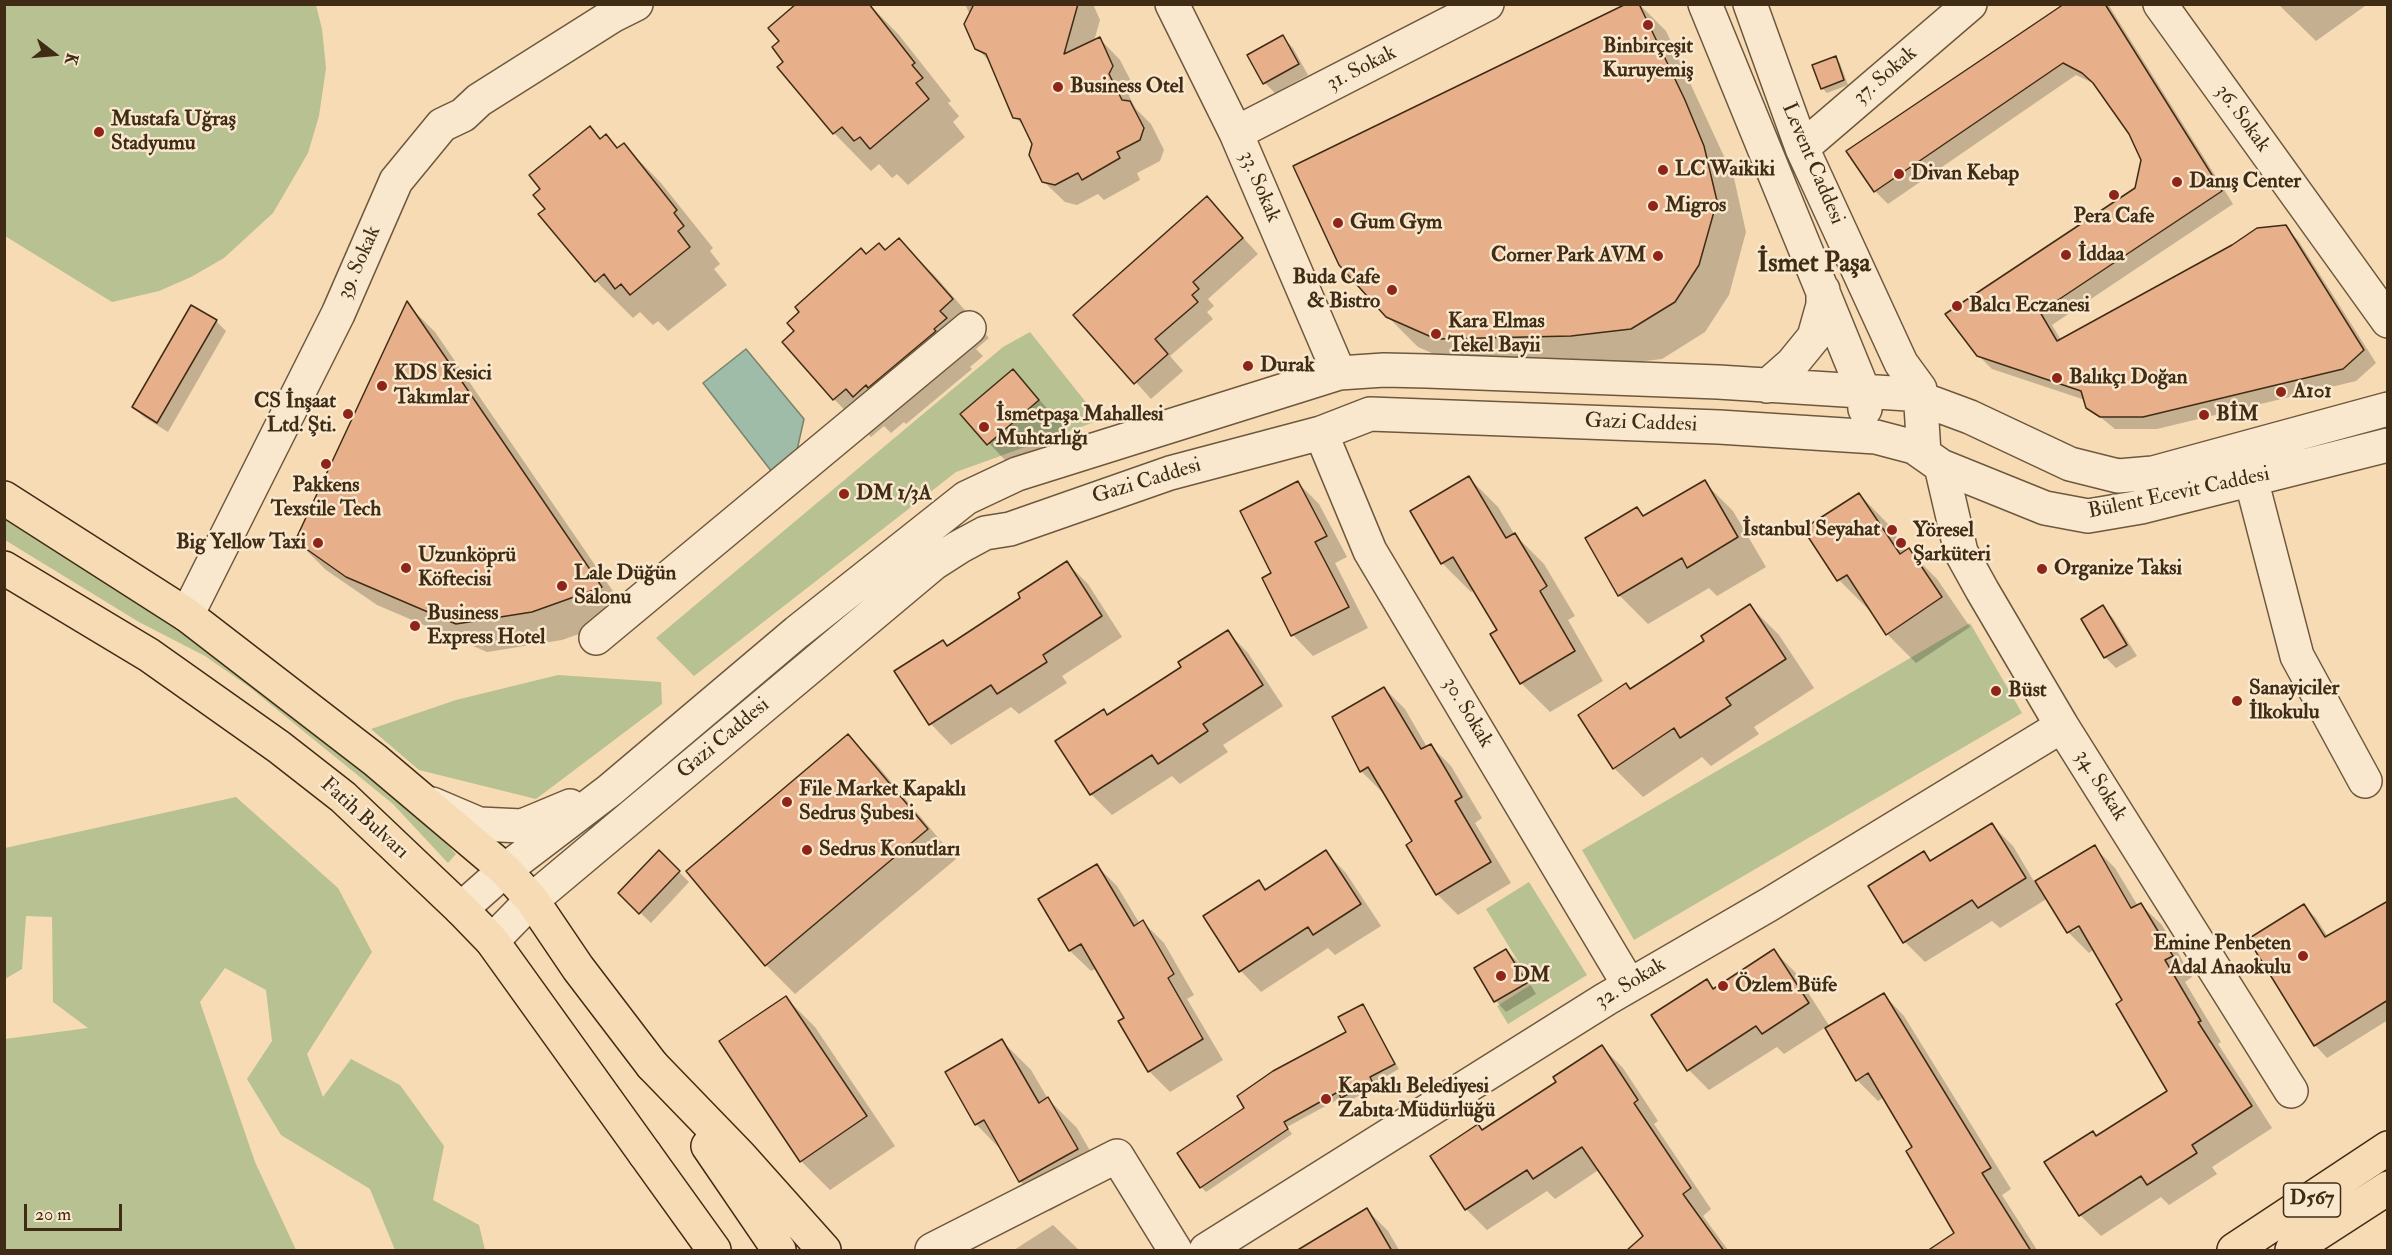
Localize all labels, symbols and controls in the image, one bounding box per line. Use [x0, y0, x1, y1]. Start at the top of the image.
marker: Binbirçeşit Kuruyemiş [1641, 18, 1655, 32]
north arrow [24, 24, 84, 84]
place label: Binbirçeşit Kuruyemiş [1603, 34, 1693, 84]
street label: 31. Sokak [1323, 41, 1401, 97]
street label: 37. Sokak [1849, 42, 1923, 110]
text: K [60, 51, 82, 67]
place label: Business Otel [1070, 74, 1184, 100]
marker: Business Otel [1051, 80, 1065, 94]
street label: 36. Sokak [2209, 80, 2275, 158]
street label: Levent Caddesi [1775, 99, 1849, 229]
place label: Mustafa Uğraş Stadyumu [111, 107, 236, 157]
marker: Mustafa Uğraş Stadyumu [92, 125, 106, 139]
street label: 33. Sokak [1233, 148, 1285, 226]
place label: LC Waikiki [1675, 157, 1775, 183]
place label: Divan Kebap [1911, 161, 2019, 187]
marker: LC Waikiki [1656, 163, 1670, 177]
marker: Divan Kebap [1892, 167, 1906, 181]
place label: Danış Center [2189, 169, 2301, 195]
marker: Danış Center [2170, 175, 2184, 189]
marker: Pera Cafe [2107, 188, 2121, 202]
place label: Migros [1665, 193, 1726, 219]
marker: Migros [1646, 199, 1660, 213]
place label: Pera Cafe [2074, 204, 2154, 230]
place label: Gum Gym [1350, 210, 1442, 236]
marker: Gum Gym [1331, 216, 1345, 230]
street label: 39. Sokak [333, 222, 387, 304]
place label: İddaa [2078, 242, 2124, 268]
place label: Corner Park AVM [1491, 243, 1646, 269]
marker: İddaa [2059, 248, 2073, 262]
marker: Corner Park AVM [1651, 249, 1665, 263]
district label: İsmet Paşa [1757, 249, 1871, 281]
place label: Buda Cafe & Bistro [1293, 265, 1380, 315]
marker: Buda Cafe & Bistro [1385, 283, 1399, 297]
place label: Balcı Eczanesi [1969, 293, 2090, 319]
marker: Balcı Eczanesi [1950, 299, 1964, 313]
place label: Kara Elmas Tekel Bayii [1448, 309, 1545, 359]
marker: Kara Elmas Tekel Bayii [1429, 327, 1443, 341]
place label: Durak [1260, 353, 1314, 379]
marker: Durak [1241, 359, 1255, 373]
place label: KDS Kesici Takımlar [394, 361, 492, 411]
place label: Balıkçı Doğan [2069, 365, 2188, 391]
marker: Balıkçı Doğan [2050, 371, 2064, 385]
marker: KDS Kesici Takımlar [375, 379, 389, 393]
place label: A101 [2293, 379, 2332, 405]
marker: A101 [2274, 385, 2288, 399]
place label: CS İnşaat Ltd. Şti. [254, 389, 336, 439]
place label: İsmetpaşa Mahallesi Muhtarlığı [996, 402, 1164, 452]
place label: BİM [2216, 402, 2259, 428]
marker: CS İnşaat Ltd. Şti. [341, 407, 355, 421]
marker: BİM [2197, 408, 2211, 422]
street label: Gazi Caddesi [1584, 409, 1698, 439]
marker: İsmetpaşa Mahallesi Muhtarlığı [977, 420, 991, 434]
street label: Gazi Caddesi [1089, 453, 1205, 511]
marker: Pakkens Texstile Tech [319, 457, 333, 471]
street label: Bülent Ecevit Caddesi [2086, 462, 2272, 526]
place label: Pakkens Texstile Tech [271, 473, 381, 523]
place label: DM 1/3A [856, 481, 932, 507]
marker: DM 1/3A [837, 487, 851, 501]
place label: İstanbul Seyahat [1743, 517, 1880, 543]
place label: Yöresel Şarküteri [1913, 518, 1991, 568]
marker: İstanbul Seyahat [1885, 523, 1899, 537]
place label: Big Yellow Taxi [176, 530, 306, 556]
marker: Big Yellow Taxi [311, 536, 325, 550]
marker: Yöresel Şarküteri [1894, 536, 1908, 550]
place label: Uzunköprü Köftecisi [418, 543, 516, 593]
place label: Organize Taksi [2054, 556, 2182, 582]
marker: Uzunköprü Köftecisi [399, 561, 413, 575]
place label: Lale Düğün Salonu [574, 561, 676, 611]
marker: Organize Taksi [2035, 562, 2049, 576]
marker: Lale Düğün Salonu [555, 579, 569, 593]
place label: Business Express Hotel [427, 601, 545, 651]
marker: Business Express Hotel [408, 619, 422, 633]
street label: 30. Sokak [1436, 673, 1498, 753]
place label: Sanayiciler İlkokulu [2249, 676, 2339, 726]
place label: Büst [2008, 678, 2047, 704]
marker: Büst [1989, 684, 2003, 698]
street label: Gazi Caddesi [673, 693, 775, 785]
marker: Sanayiciler İlkokulu [2230, 694, 2244, 708]
street label: 34. Sokak [2069, 746, 2131, 826]
street label: Fatih Bulvarı [315, 773, 413, 865]
place label: File Market Kapaklı Sedrus Şubesi [799, 777, 966, 827]
marker: File Market Kapaklı Sedrus Şubesi [780, 795, 794, 809]
place label: Sedrus Konutları [819, 837, 960, 863]
marker: Sedrus Konutları [800, 843, 814, 857]
place label: Emine Penbeten Adal Anaokulu [2153, 931, 2291, 981]
marker: Emine Penbeten Adal Anaokulu [2296, 949, 2310, 963]
street label: 32. Sokak [1591, 953, 1671, 1015]
place label: DM [1513, 963, 1550, 989]
marker: DM [1494, 969, 1508, 983]
place label: Özlem Büfe [1735, 973, 1837, 999]
marker: Özlem Büfe [1716, 979, 1730, 993]
place label: Kapaklı Belediyesi Zabıta Müdürlüğü [1338, 1074, 1495, 1124]
marker: Kapaklı Belediyesi Zabıta Müdürlüğü [1319, 1092, 1333, 1106]
road number: D567 [2284, 1183, 2340, 1217]
scale bar [27, 1192, 124, 1230]
text: 20 m [35, 1203, 71, 1226]

